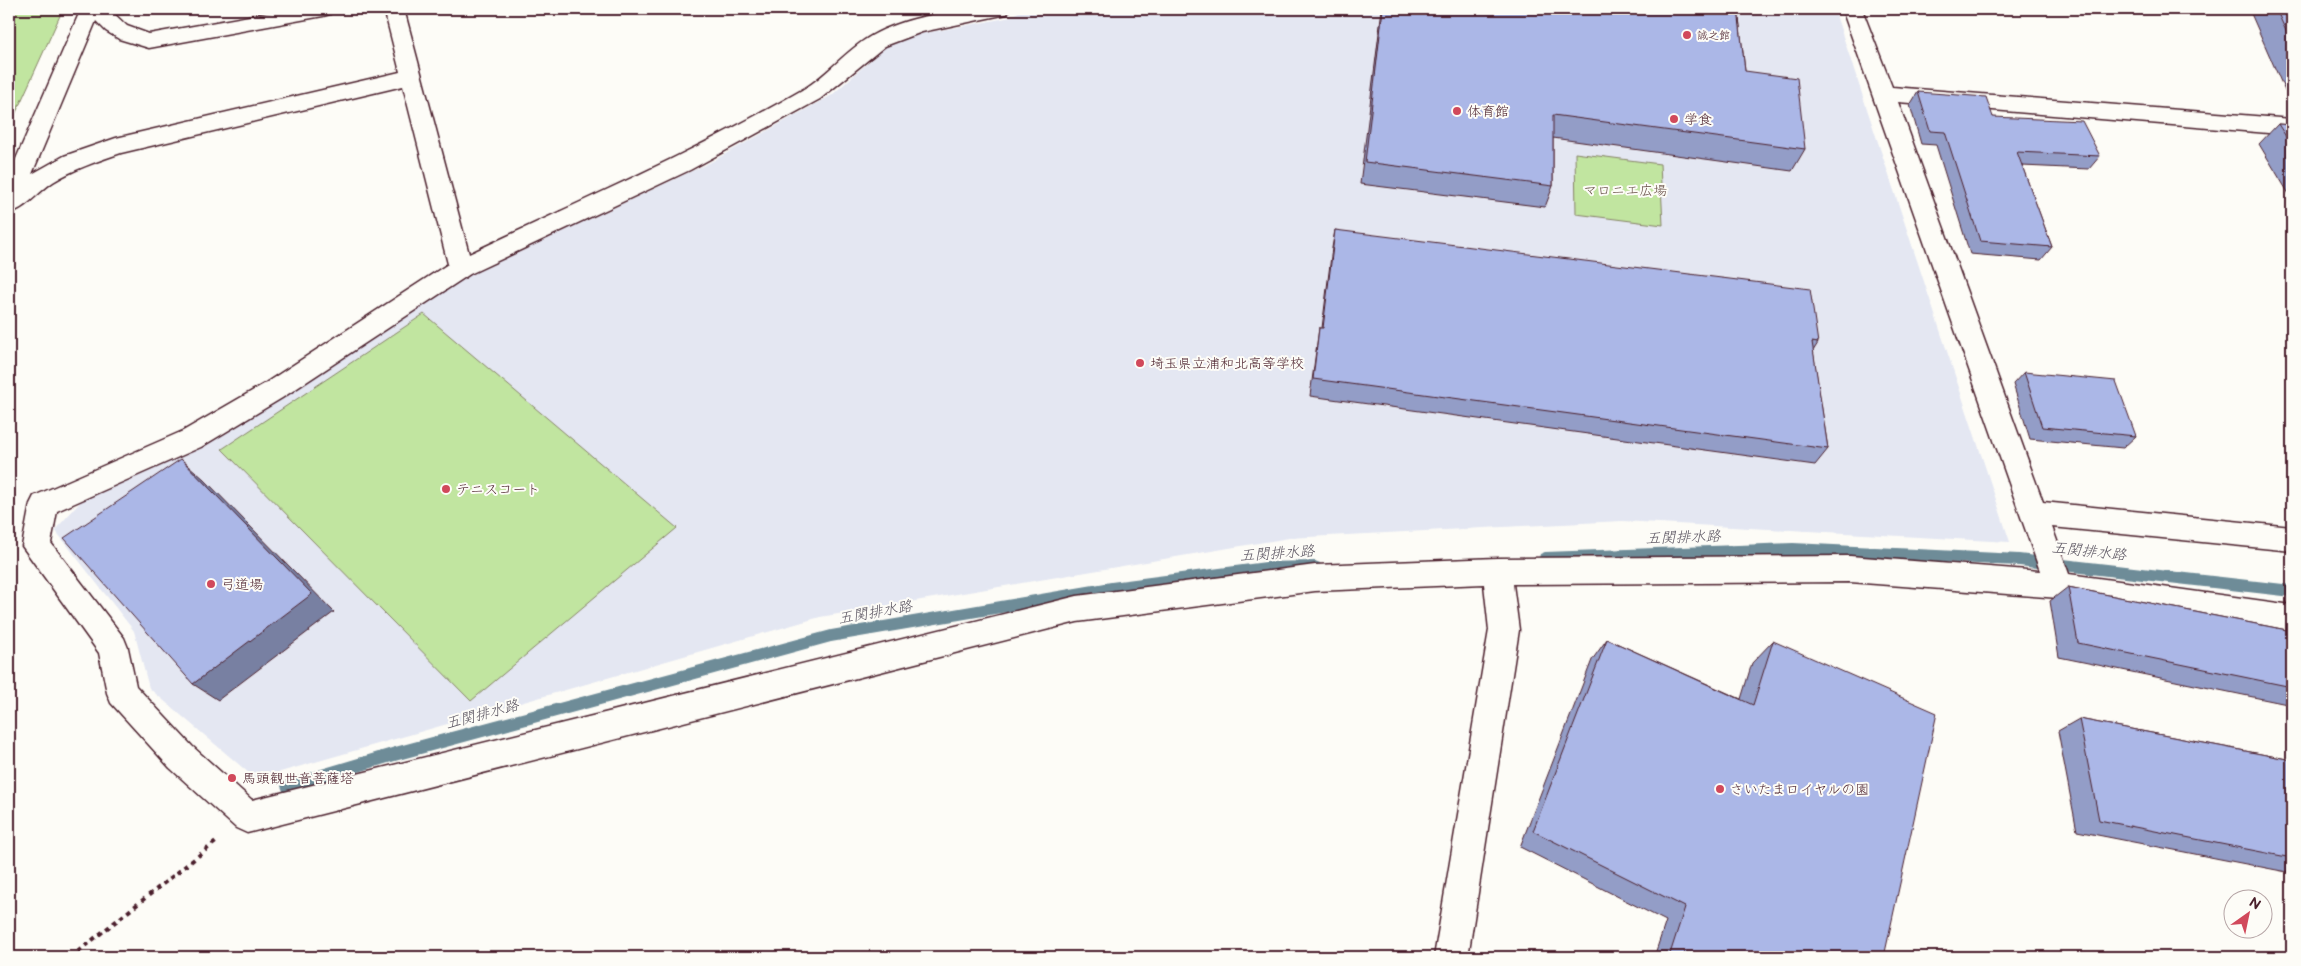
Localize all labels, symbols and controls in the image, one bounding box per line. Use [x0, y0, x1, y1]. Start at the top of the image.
marker: 誠之館 [1681, 29, 1693, 41]
place label: 誠之館 [1697, 29, 1730, 42]
place label: 体育館 [1467, 103, 1509, 120]
marker: 体育館 [1451, 105, 1463, 117]
place label: 学食 [1684, 111, 1712, 128]
marker: 学食 [1668, 113, 1680, 125]
park label: マロニエ広場 [1583, 182, 1667, 199]
place label: 埼玉県立浦和北高等学校 [1150, 355, 1304, 372]
marker: 埼玉県立浦和北高等学校 [1134, 357, 1146, 369]
place label: テニスコート [456, 481, 540, 498]
marker: テニスコート [440, 483, 452, 495]
water label: 五関排水路 [1645, 527, 1722, 548]
water label: 五関排水路 [2051, 538, 2128, 565]
water label: 五関排水路 [1239, 541, 1316, 566]
place label: 弓道場 [221, 576, 263, 593]
marker: 弓道場 [205, 578, 217, 590]
water label: 五関排水路 [836, 596, 915, 628]
water label: 五関排水路 [443, 695, 522, 733]
place label: 馬頭観世音菩薩塔 [242, 770, 354, 787]
marker: 馬頭観世音菩薩塔 [226, 772, 238, 784]
place label: さいたまロイヤルの園 [1730, 781, 1869, 798]
marker: さいたまロイヤルの園 [1714, 783, 1726, 795]
north arrow [2224, 888, 2274, 938]
text: N [2246, 894, 2264, 914]

